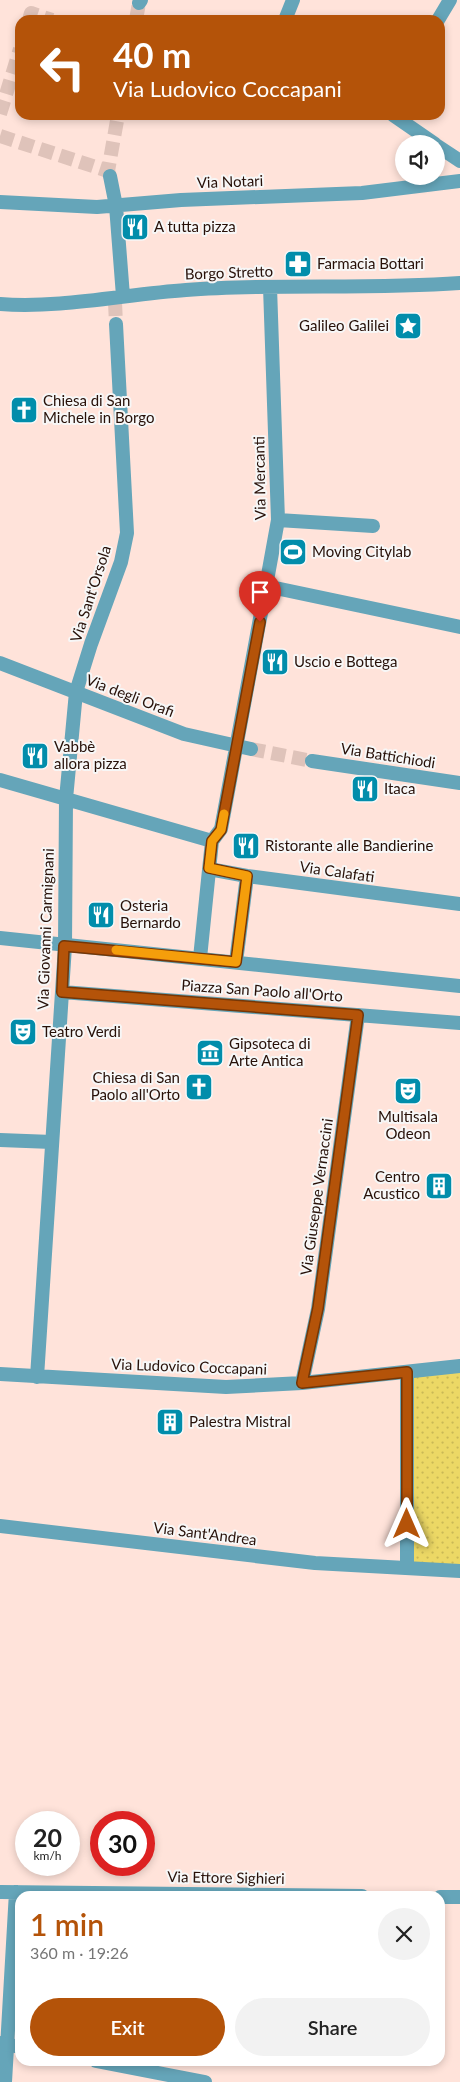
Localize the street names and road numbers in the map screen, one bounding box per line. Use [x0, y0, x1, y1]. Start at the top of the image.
street label: Via Notari [196, 171, 264, 191]
street label: Borgo Stretto [185, 261, 273, 283]
street label: Via Mercanti [249, 436, 269, 520]
street label: Via Sant'Orsola [66, 543, 114, 644]
street label: Via degli Orafi [84, 670, 177, 720]
street label: Via Battichiodi [340, 739, 437, 771]
street label: Via Giovanni Carmignani [33, 848, 57, 1010]
street label: Via Calafati [299, 857, 376, 885]
street label: Piazza San Paolo all'Orto [181, 975, 343, 1005]
street label: Via Giuseppe Vernaccini [296, 1117, 336, 1277]
street label: Via Ludovico Coccapani [111, 1354, 267, 1378]
street label: Via Sant'Andrea [152, 1518, 258, 1548]
street label: Via Ettore Sighieri [167, 1867, 285, 1887]

